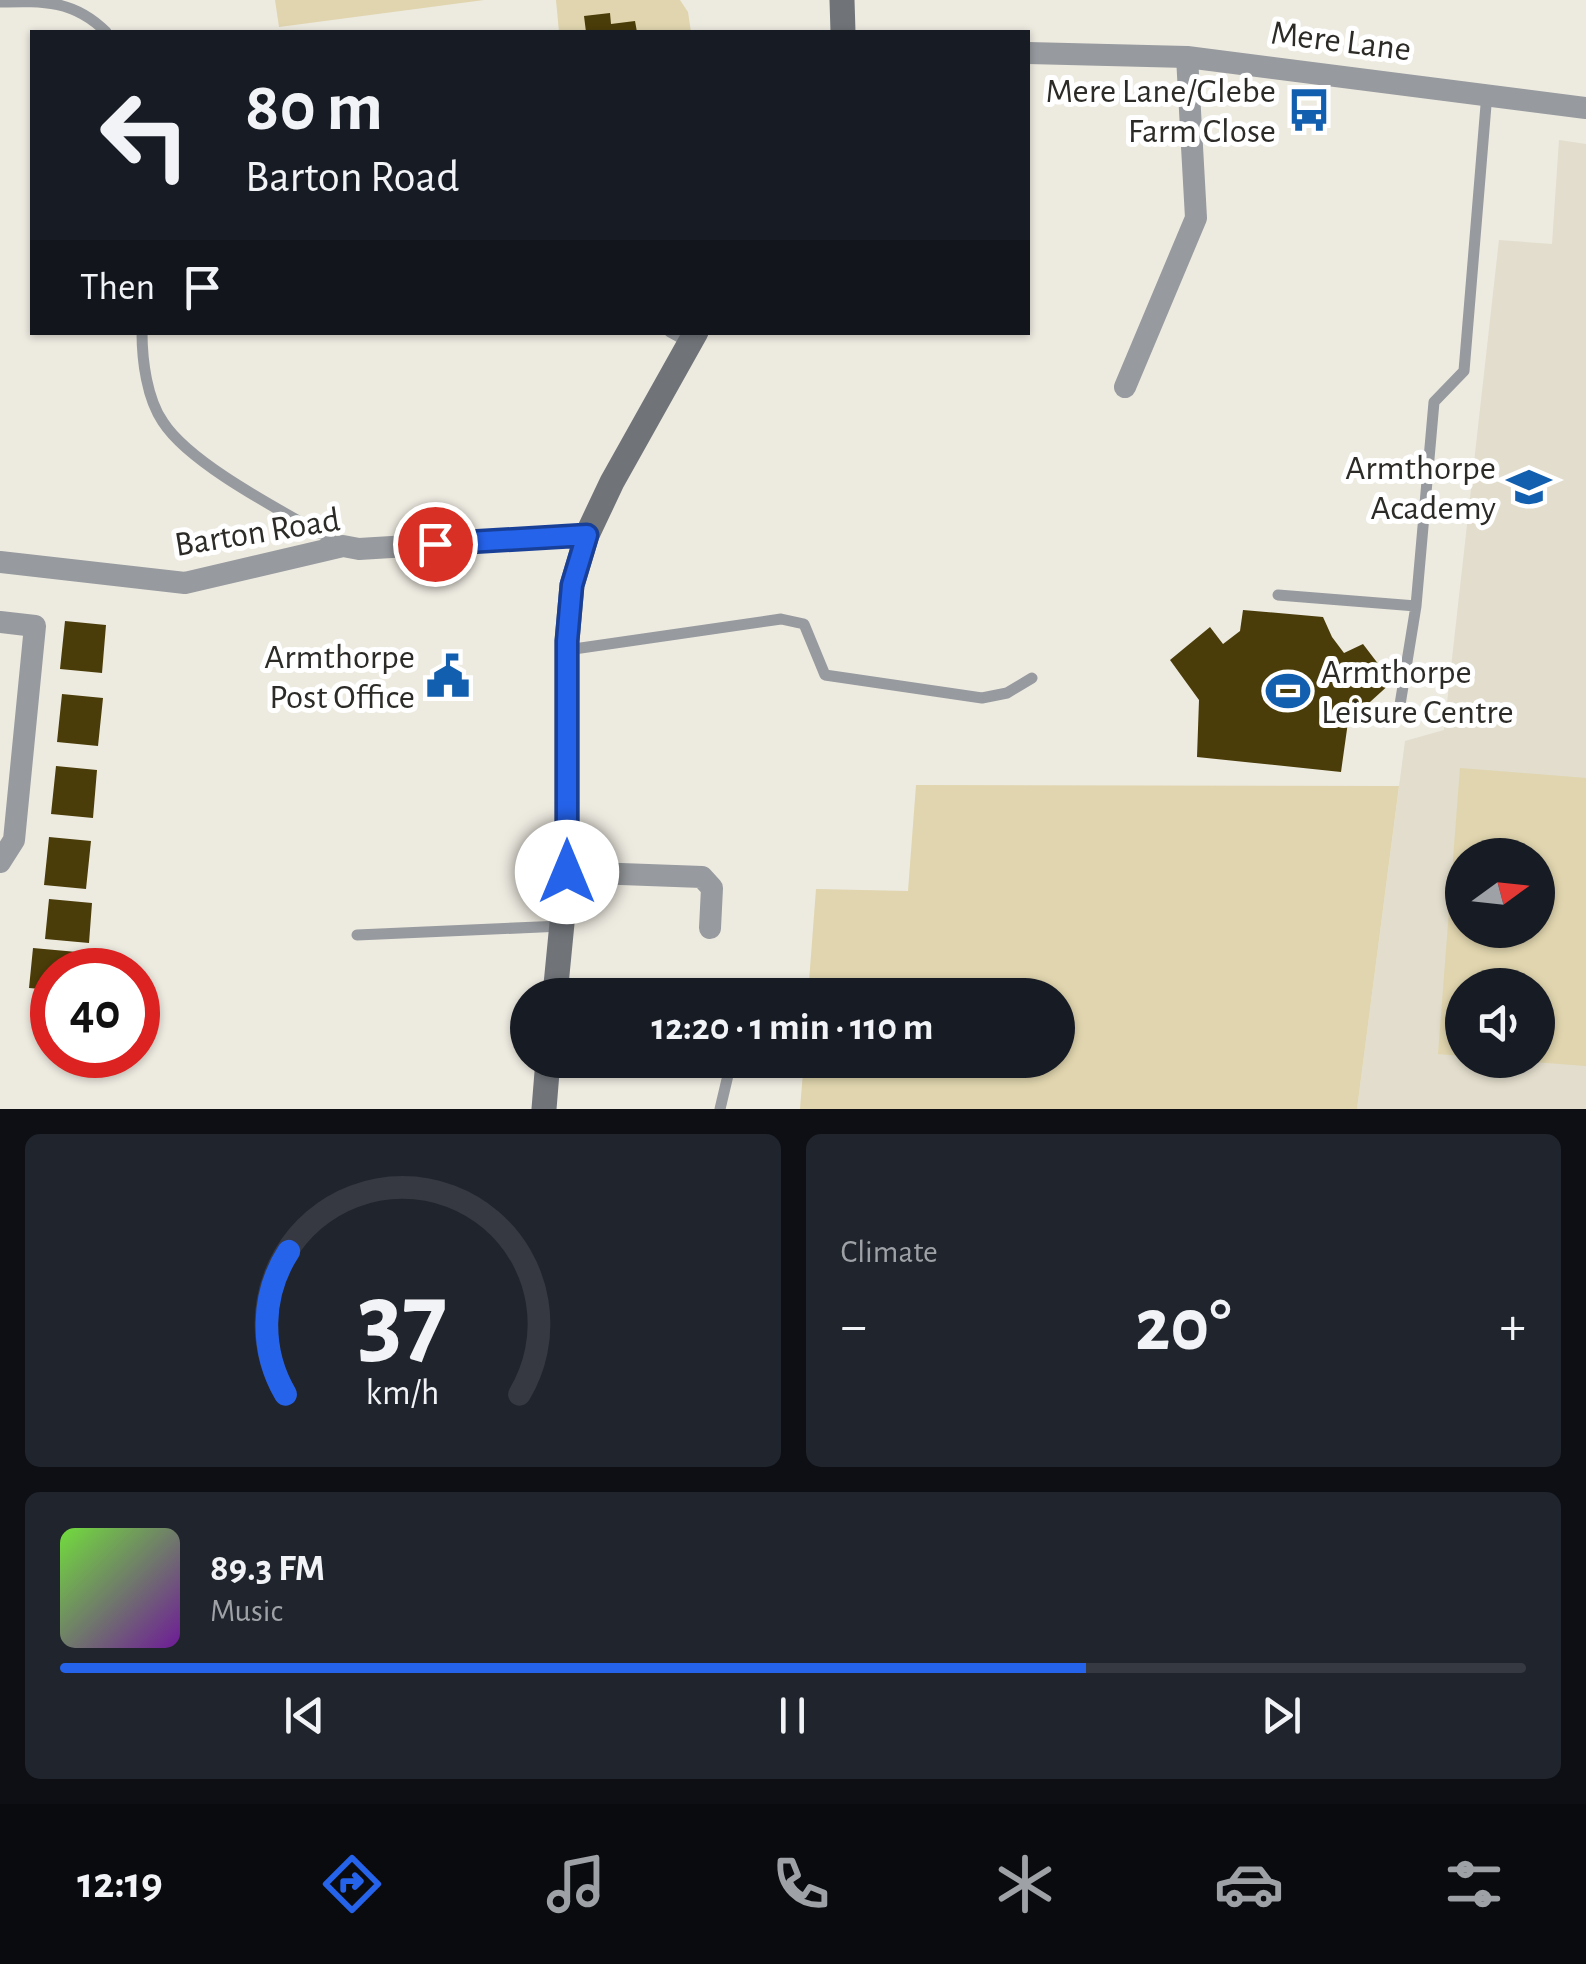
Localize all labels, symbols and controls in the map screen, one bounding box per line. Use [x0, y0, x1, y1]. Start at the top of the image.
street label: Mere Lane [1269, 16, 1413, 67]
icon: left [80, 70, 210, 200]
text: 80 m [245, 73, 383, 143]
place label: Mere Lane/Glebe Farm Close [1046, 74, 1276, 149]
bus stop icon: Mere Lane/Glebe Farm Close [1285, 86, 1333, 134]
text: Barton Road [245, 155, 460, 200]
icon: arrive [175, 260, 230, 315]
text: Then [80, 269, 155, 307]
place label: Armthorpe Academy [1345, 451, 1496, 526]
school or university icon: Armthorpe Academy [1505, 463, 1553, 511]
street label: Barton Road [172, 502, 342, 563]
pin [393, 502, 478, 587]
icon: arrive [408, 517, 463, 572]
place label: Armthorpe Post Office [264, 640, 415, 715]
public building icon: Armthorpe Post Office [424, 652, 472, 700]
place label: Armthorpe Leisure Centre [1321, 655, 1514, 730]
sports icon: Armthorpe Leisure Centre [1264, 667, 1312, 715]
position arrow [515, 820, 619, 924]
north arrow [1445, 838, 1555, 948]
map controls [1445, 838, 1555, 1078]
speed limit sign: 40 [30, 948, 160, 1078]
button: sound [1445, 968, 1555, 1078]
text: 12:20 · 1 min · 110 m [652, 1009, 934, 1047]
text: Climate [841, 1236, 938, 1268]
text: 37 [358, 1269, 448, 1373]
text: 20° [1135, 1289, 1231, 1364]
text: − [841, 1299, 867, 1354]
text: + [1500, 1299, 1526, 1354]
text: km/h [366, 1375, 440, 1411]
text: 89.3 FM [210, 1550, 325, 1588]
text: Music [210, 1595, 283, 1627]
icon: previous [277, 1688, 332, 1743]
icon: pause [765, 1688, 820, 1743]
icon: next [1254, 1688, 1309, 1743]
icon: directions [317, 1849, 387, 1919]
icon: music [541, 1849, 611, 1919]
icon: phone [766, 1849, 836, 1919]
icon: climate [990, 1849, 1060, 1919]
icon: car [1214, 1849, 1284, 1919]
icon: filters [1439, 1849, 1509, 1919]
text: 12:19 [77, 1861, 163, 1906]

